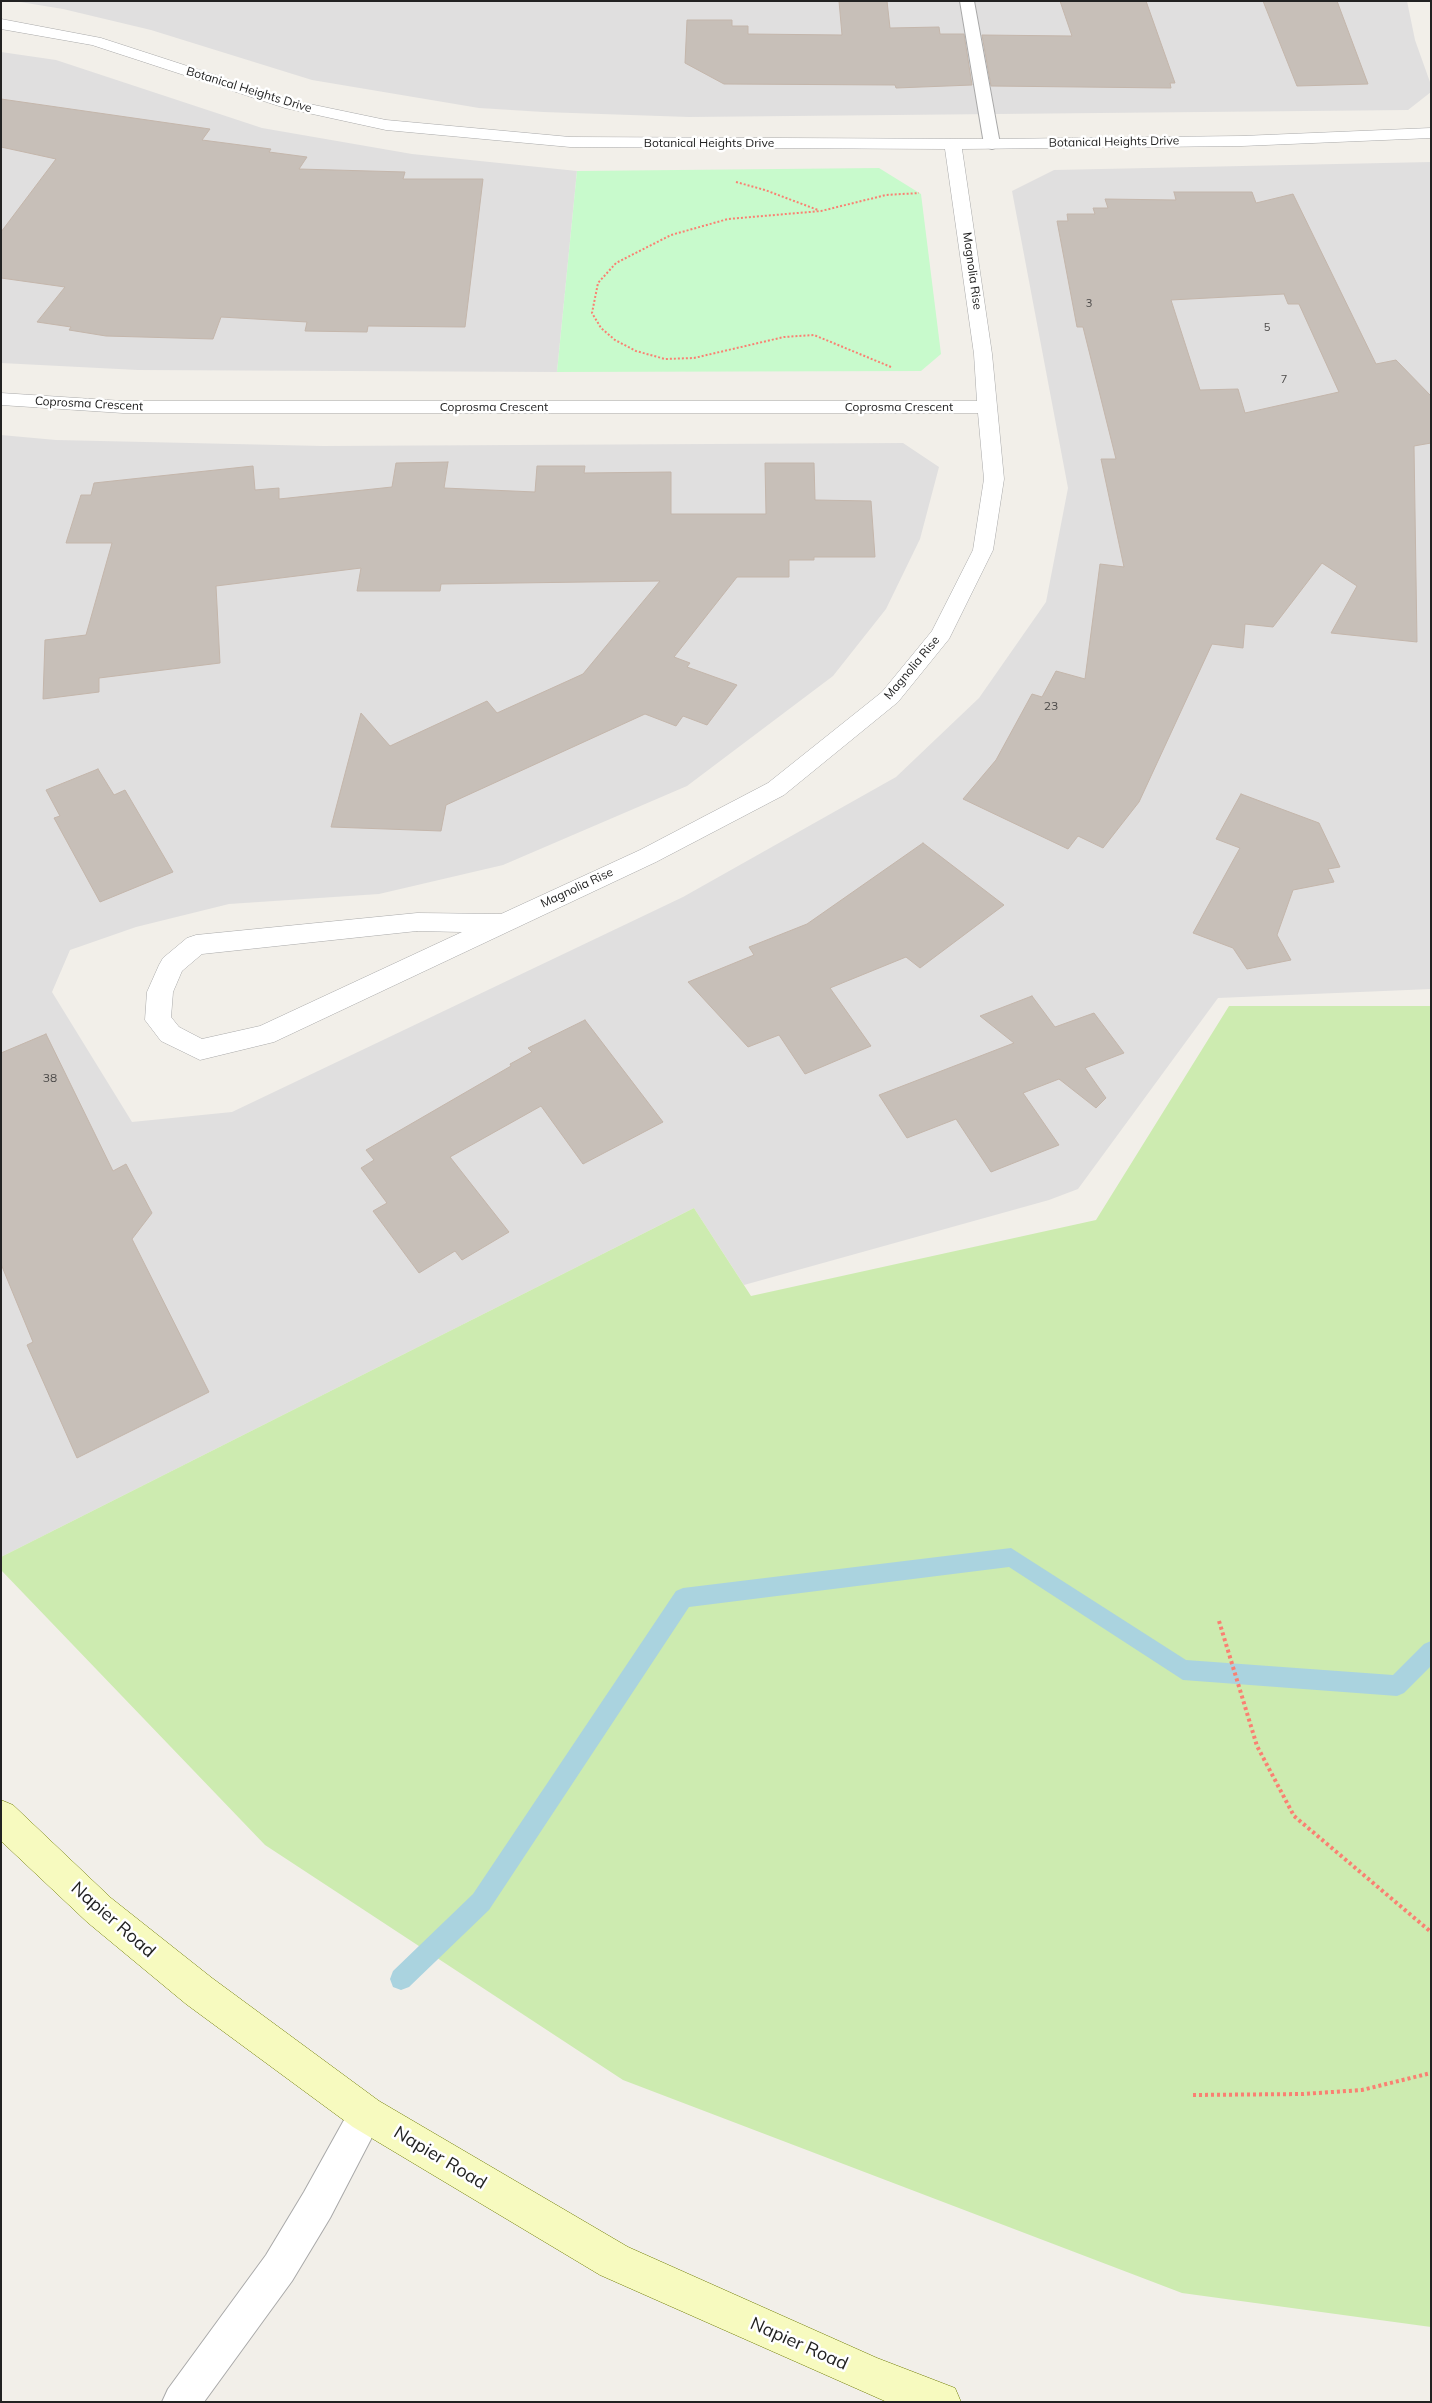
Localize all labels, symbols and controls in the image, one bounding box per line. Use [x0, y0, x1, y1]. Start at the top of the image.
street label: Botanical Heights Drive [185, 64, 313, 116]
street label: Botanical Heights Drive [1049, 134, 1179, 150]
street label: Botanical Heights Drive [644, 136, 774, 150]
street label: Magnolia Rise [959, 231, 985, 311]
house number: 3 [1086, 297, 1092, 311]
house number: 5 [1264, 321, 1270, 335]
house number: 7 [1281, 373, 1287, 387]
street label: Coprosma Crescent [35, 394, 143, 414]
street label: Coprosma Crescent [440, 400, 548, 414]
street label: Coprosma Crescent [845, 400, 953, 414]
street label: Magnolia Rise [881, 633, 943, 703]
house number: 23 [1044, 699, 1058, 713]
street label: Magnolia Rise [538, 865, 616, 911]
house number: 38 [43, 1071, 57, 1085]
street label: Napier Road [66, 1878, 160, 1962]
street label: Napier Road [390, 2122, 490, 2194]
street label: Napier Road [747, 2313, 851, 2375]

